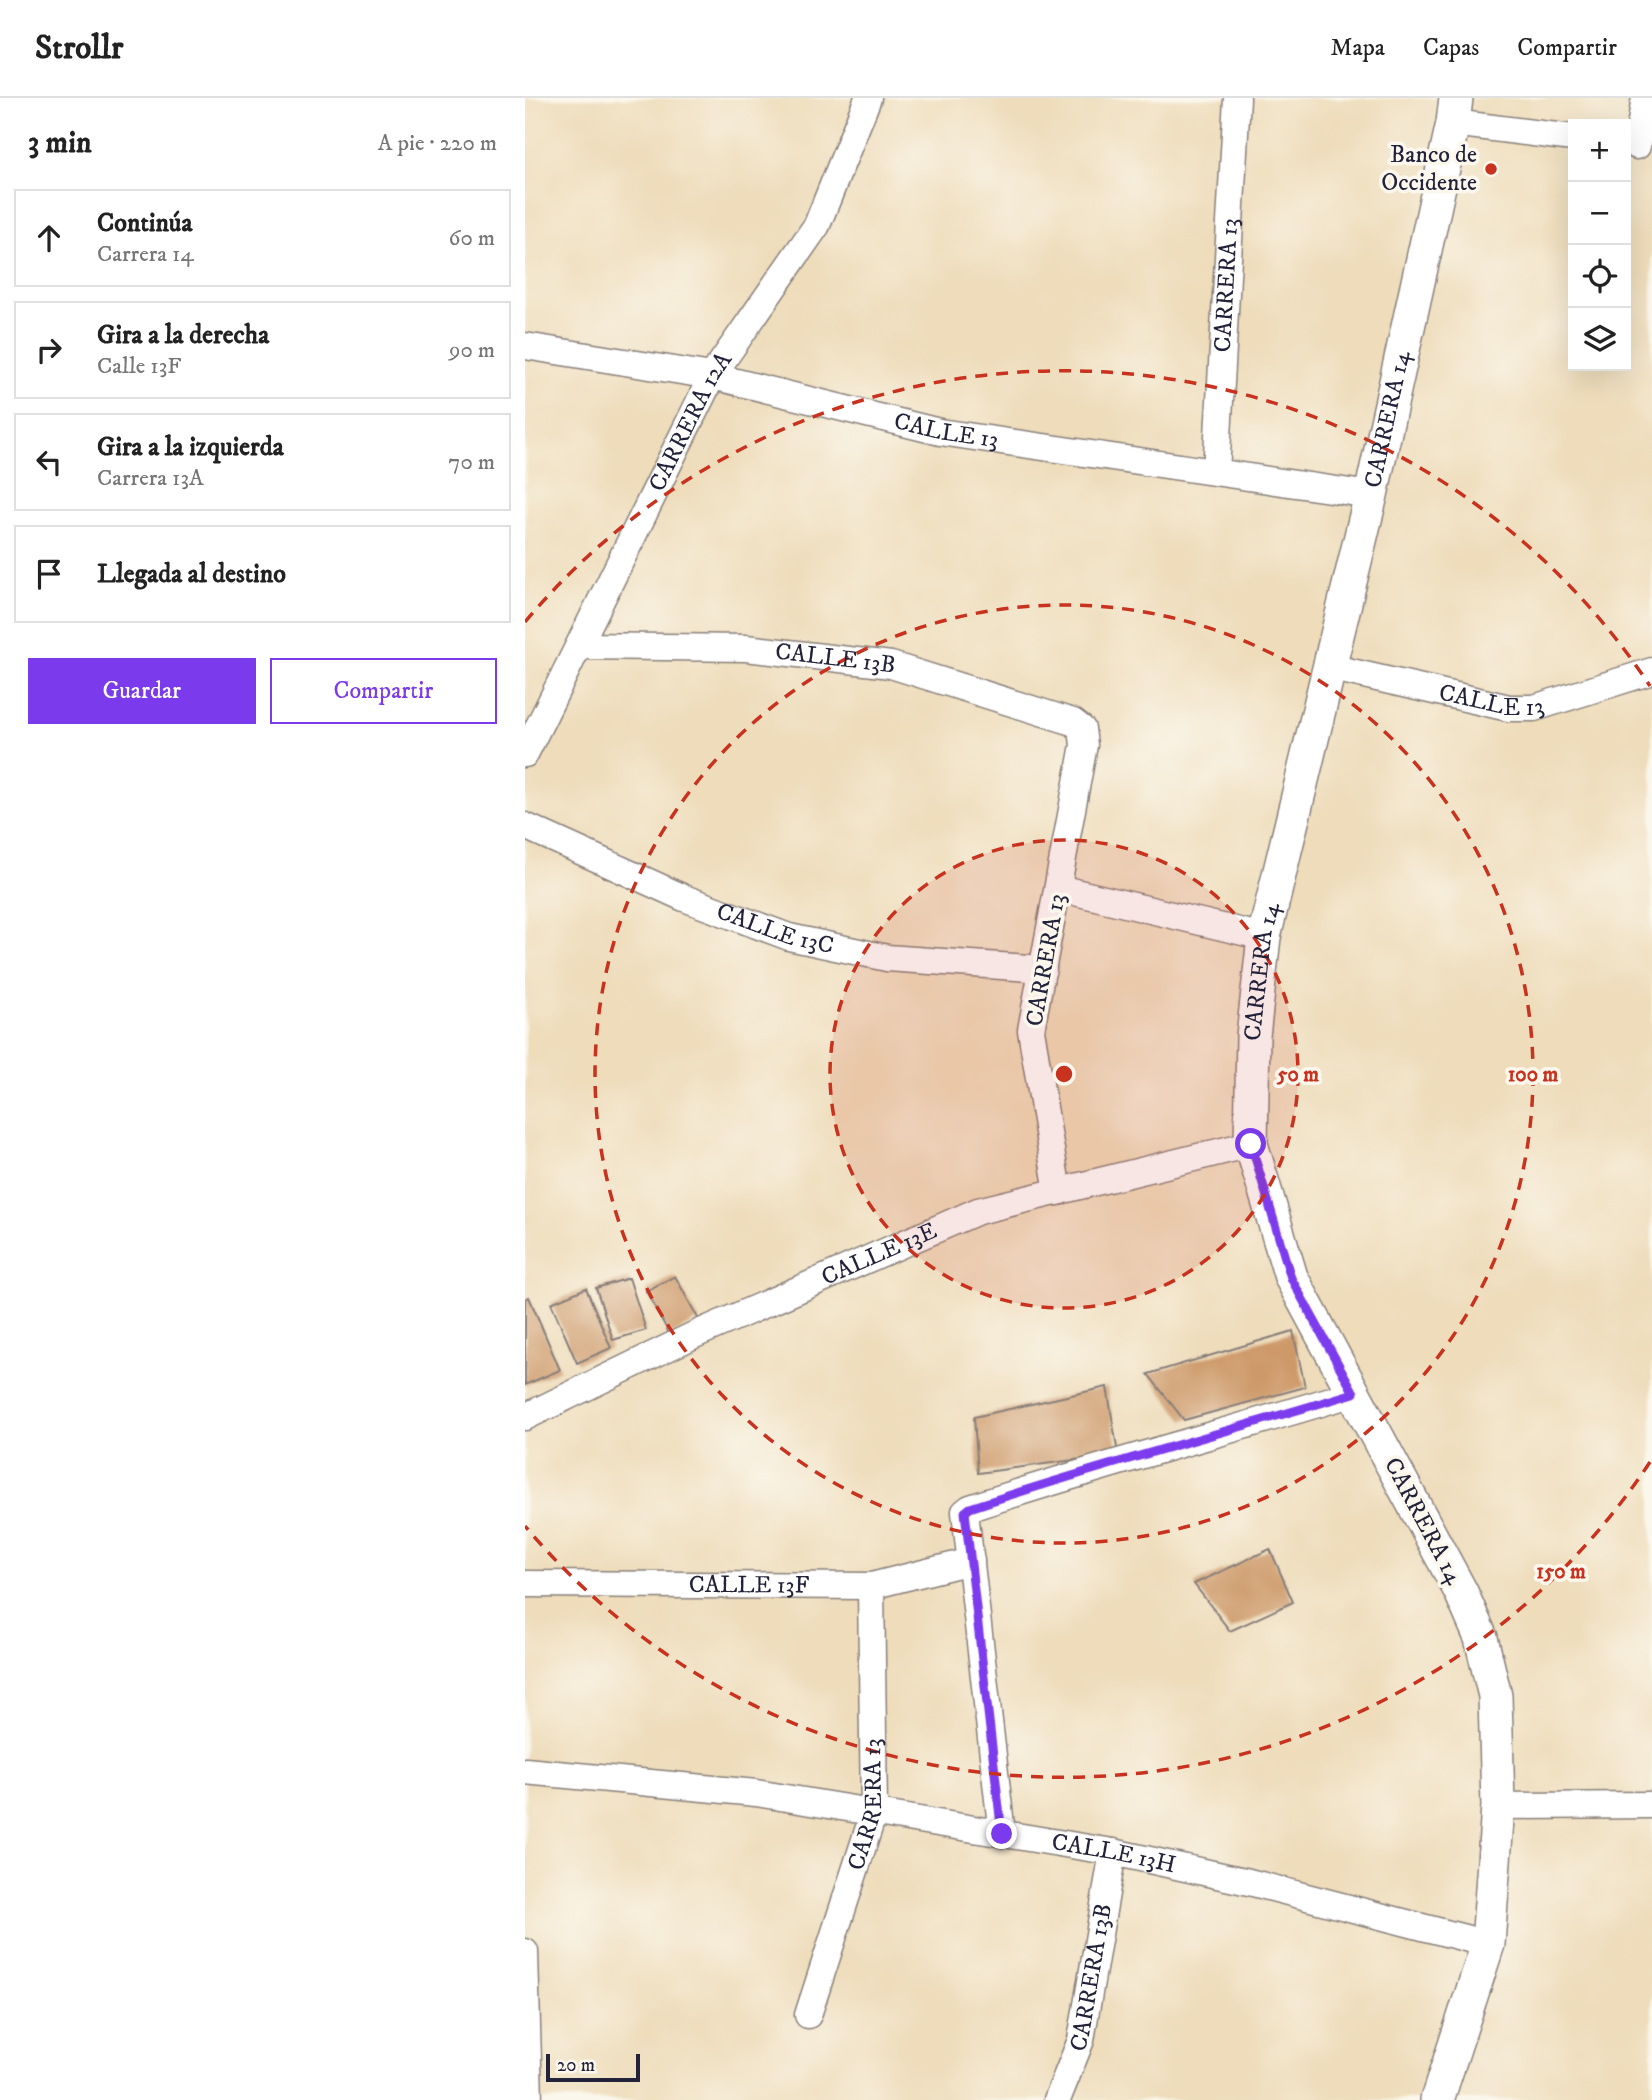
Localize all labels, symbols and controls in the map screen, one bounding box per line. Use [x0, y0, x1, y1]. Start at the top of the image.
text: Strollr [35, 28, 123, 69]
text: Mapa [1331, 33, 1385, 63]
text: Capas [1423, 33, 1479, 63]
text: Compartir [1517, 33, 1617, 63]
map controls [1568, 119, 1631, 371]
button: + [1568, 119, 1631, 182]
text: 3 min [28, 125, 92, 162]
text: A pie · 220 m [378, 129, 497, 158]
place label: Banco de Occidente [1381, 140, 1477, 198]
marker: Banco de Occidente [1483, 161, 1499, 177]
button: − [1568, 182, 1631, 245]
text: Continúa [97, 207, 192, 240]
street label: CARRERA 13 [1208, 217, 1245, 353]
icon: ahead [30, 219, 68, 257]
text: 60 m [448, 224, 495, 253]
text: Carrera 14 [97, 240, 194, 269]
button: locate [1568, 245, 1631, 308]
button: layers [1568, 308, 1631, 371]
text: Gira a la derecha [97, 319, 269, 352]
icon: right [30, 331, 68, 369]
text: 90 m [449, 336, 495, 365]
street label: CARRERA 12A [642, 346, 739, 496]
street label: CARRERA 14 [1358, 347, 1418, 491]
text: Calle 13F [97, 352, 181, 381]
street label: CALLE 13 [891, 406, 1000, 455]
text: Gira a la izquierda [97, 431, 284, 464]
icon: left [30, 443, 68, 481]
text: 70 m [448, 448, 495, 477]
text: Carrera 13A [97, 464, 204, 493]
icon: arrive [30, 555, 68, 593]
text: Llegada al destino [97, 558, 286, 591]
street label: CALLE 13B [774, 637, 897, 680]
button: Guardar [28, 658, 256, 724]
button: Compartir [270, 658, 497, 724]
street label: CALLE 13 [1436, 677, 1547, 723]
street label: CARRERA 13 [1020, 891, 1072, 1029]
street label: CALLE 13C [712, 896, 836, 961]
street label: CARRERA 14 [1238, 899, 1287, 1042]
centre of rings [1052, 1062, 1076, 1086]
text: 50 m [1276, 1062, 1319, 1088]
text: 100 m [1508, 1062, 1558, 1088]
route start [1235, 1128, 1266, 1159]
street label: CALLE 13E [817, 1216, 942, 1292]
street label: CARRERA 14 [1377, 1453, 1469, 1591]
text: 150 m [1536, 1559, 1586, 1585]
street label: CALLE 13F [689, 1570, 810, 1601]
street label: CARRERA 13 [841, 1738, 889, 1874]
route end [986, 1818, 1017, 1849]
street label: CALLE 13H [1050, 1827, 1179, 1880]
street label: CARRERA 13B [1063, 1901, 1119, 2056]
scale bar [546, 2051, 641, 2083]
text: 20 m [557, 2054, 595, 2077]

